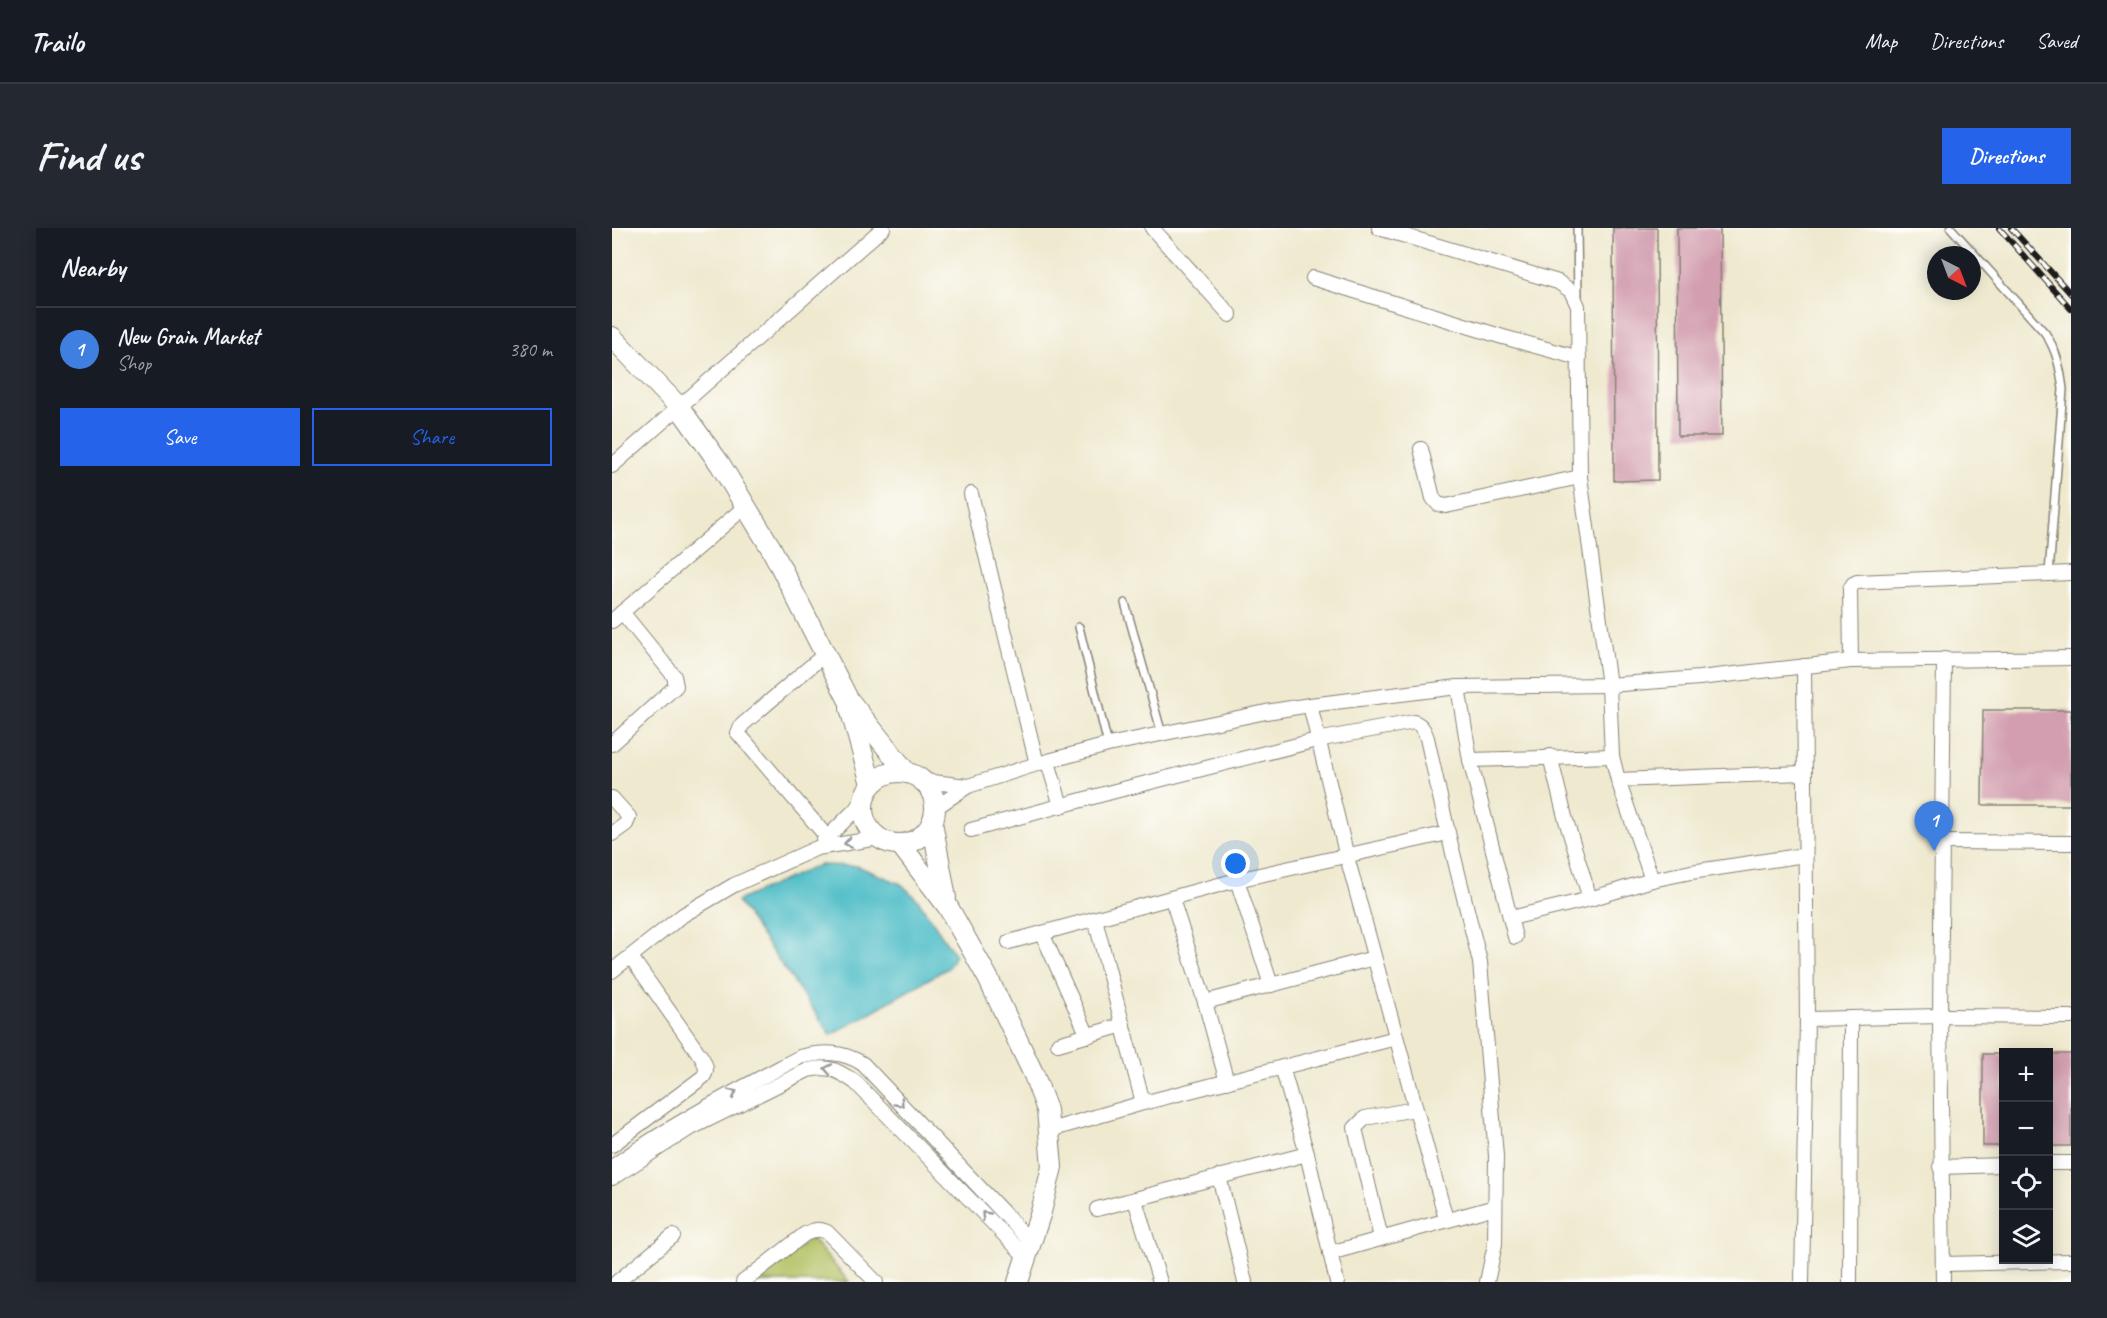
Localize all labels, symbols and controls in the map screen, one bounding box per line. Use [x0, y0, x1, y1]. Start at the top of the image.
text: Trailo [30, 24, 84, 59]
text: Map [1865, 28, 1897, 54]
text: Directions [1930, 28, 2003, 54]
text: Saved [2036, 28, 2077, 54]
button: Directions [1942, 128, 2071, 184]
text: Find us [36, 130, 141, 183]
north arrow [1927, 246, 1981, 300]
text: Nearby [60, 251, 125, 284]
text: New Grain Market [117, 323, 259, 351]
text: 1 [75, 337, 84, 362]
text: 380 m [509, 337, 552, 362]
text: Shop [117, 351, 151, 376]
button: Save [60, 408, 300, 466]
button: Share [312, 408, 552, 466]
pin: 1 [1914, 802, 1954, 851]
one-way arrow [843, 836, 852, 848]
your location [1221, 849, 1250, 878]
map controls [1999, 1048, 2053, 1264]
button: + [1999, 1048, 2053, 1102]
one-way arrow [823, 1063, 833, 1076]
one-way arrow [727, 1089, 738, 1100]
one-way arrow [892, 1096, 903, 1107]
button: − [1999, 1102, 2053, 1156]
button: locate [1999, 1156, 2053, 1210]
button: layers [1999, 1210, 2053, 1264]
one-way arrow [981, 1211, 992, 1222]

